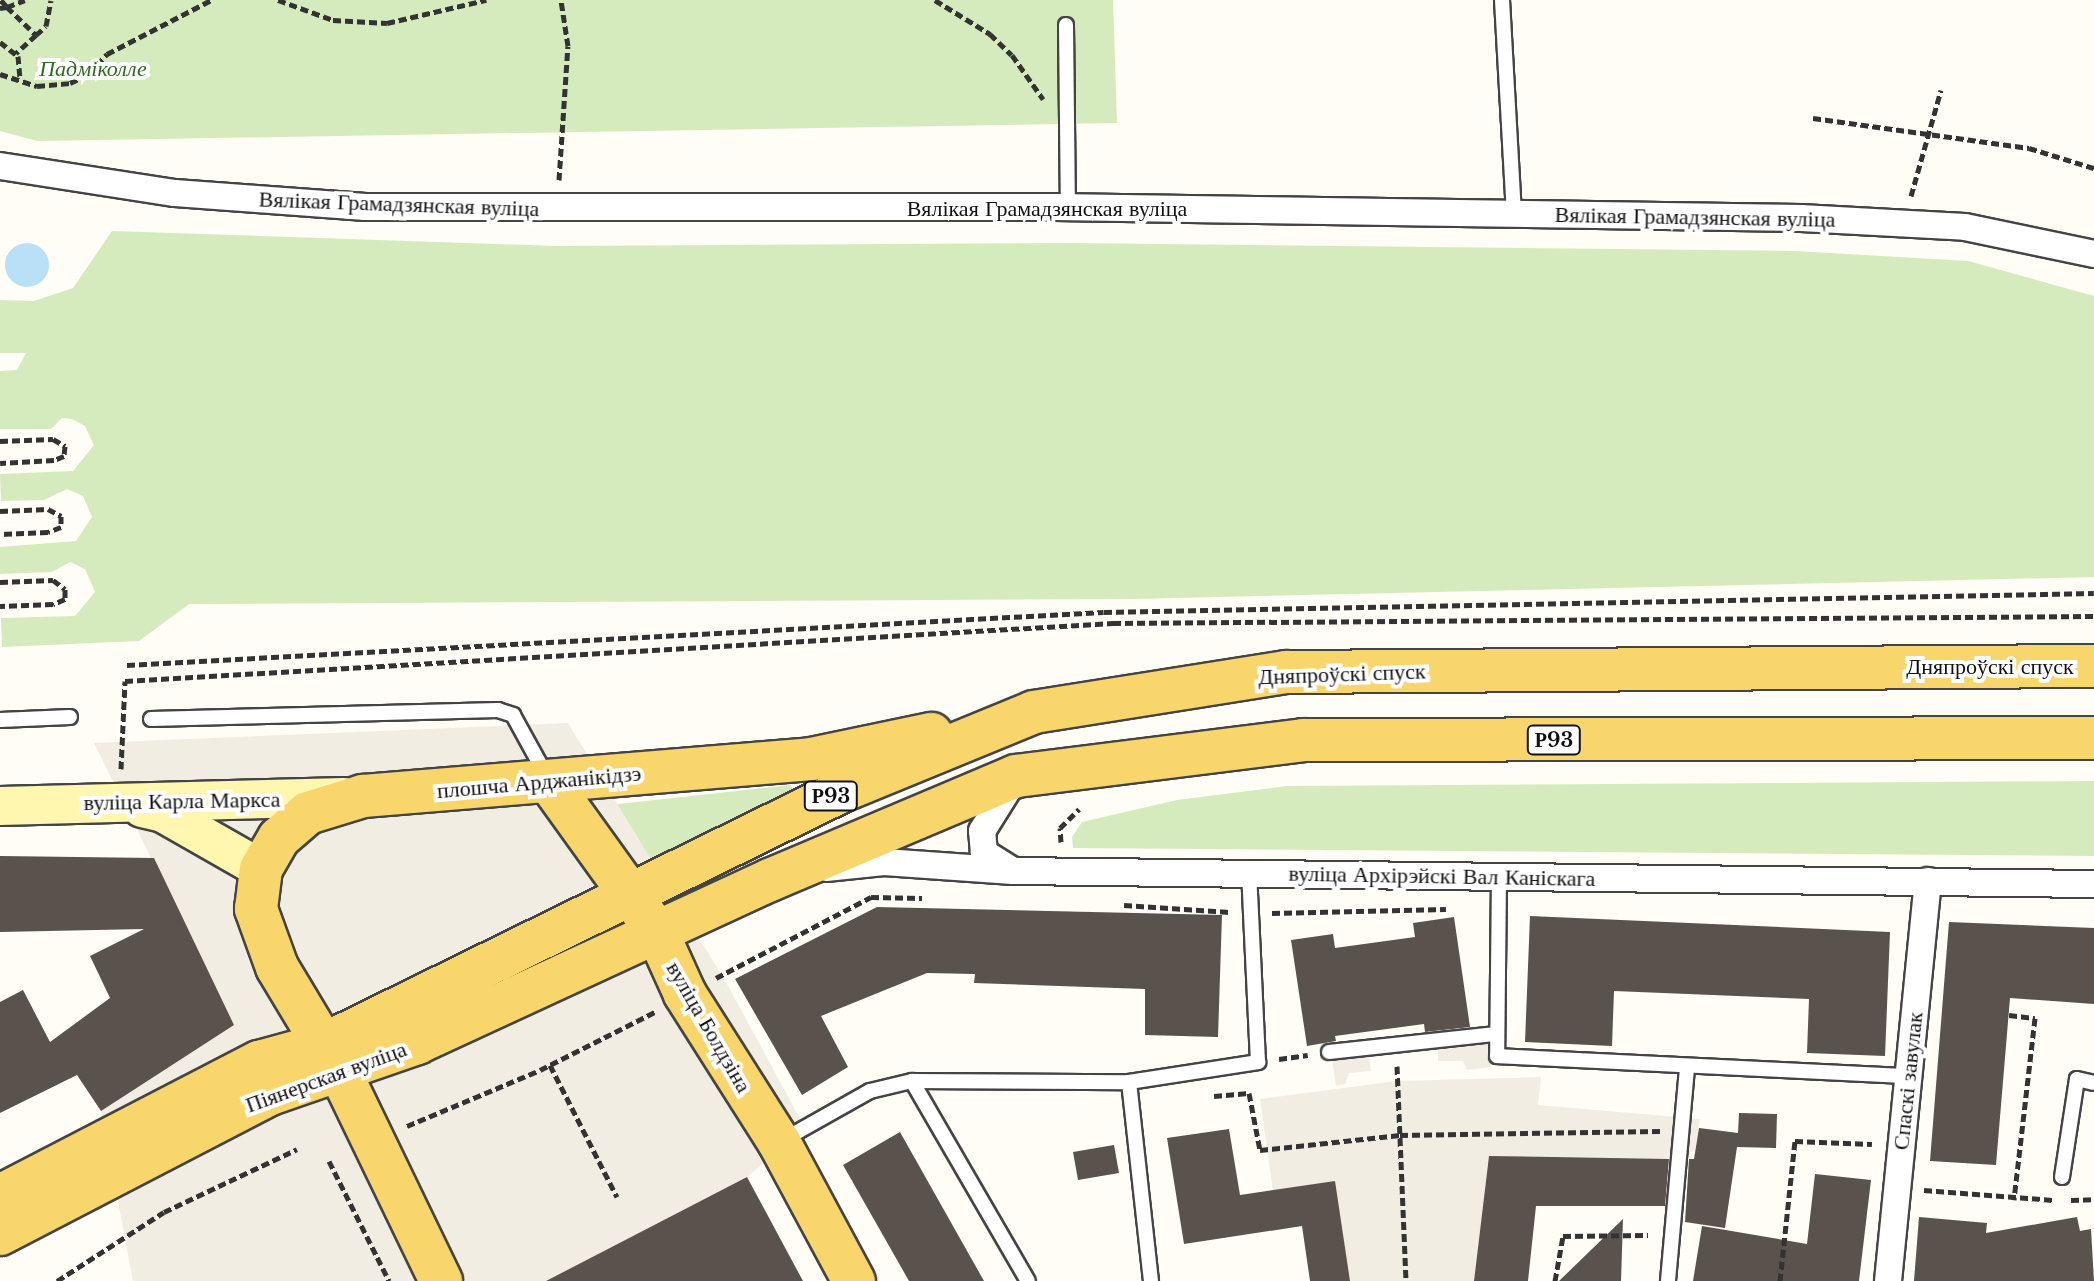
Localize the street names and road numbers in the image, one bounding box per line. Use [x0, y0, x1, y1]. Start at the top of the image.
street label: Вялікая Грамадзянская вуліца [258, 186, 540, 222]
street label: Вялікая Грамадзянская вуліца [907, 196, 1187, 222]
street label: Вялікая Грамадзянская вуліца [1554, 201, 1836, 233]
street label: Дняпроўскі спуск [1906, 654, 2074, 680]
street label: Дняпроўскі спуск [1258, 658, 1426, 690]
road number: Р93 [1526, 724, 1582, 756]
street label: плошча Арджанікідзэ [436, 760, 642, 804]
road number: Р93 [803, 780, 859, 812]
street label: вуліца Карла Маркса [83, 786, 281, 816]
street label: вуліца Архірэйскі Вал Каніскага [1288, 860, 1596, 892]
street label: вуліца Болдзіна [661, 957, 757, 1097]
street label: Спаскі завулак [1888, 1011, 1928, 1151]
street label: Піянерская вуліца [242, 1036, 410, 1118]

